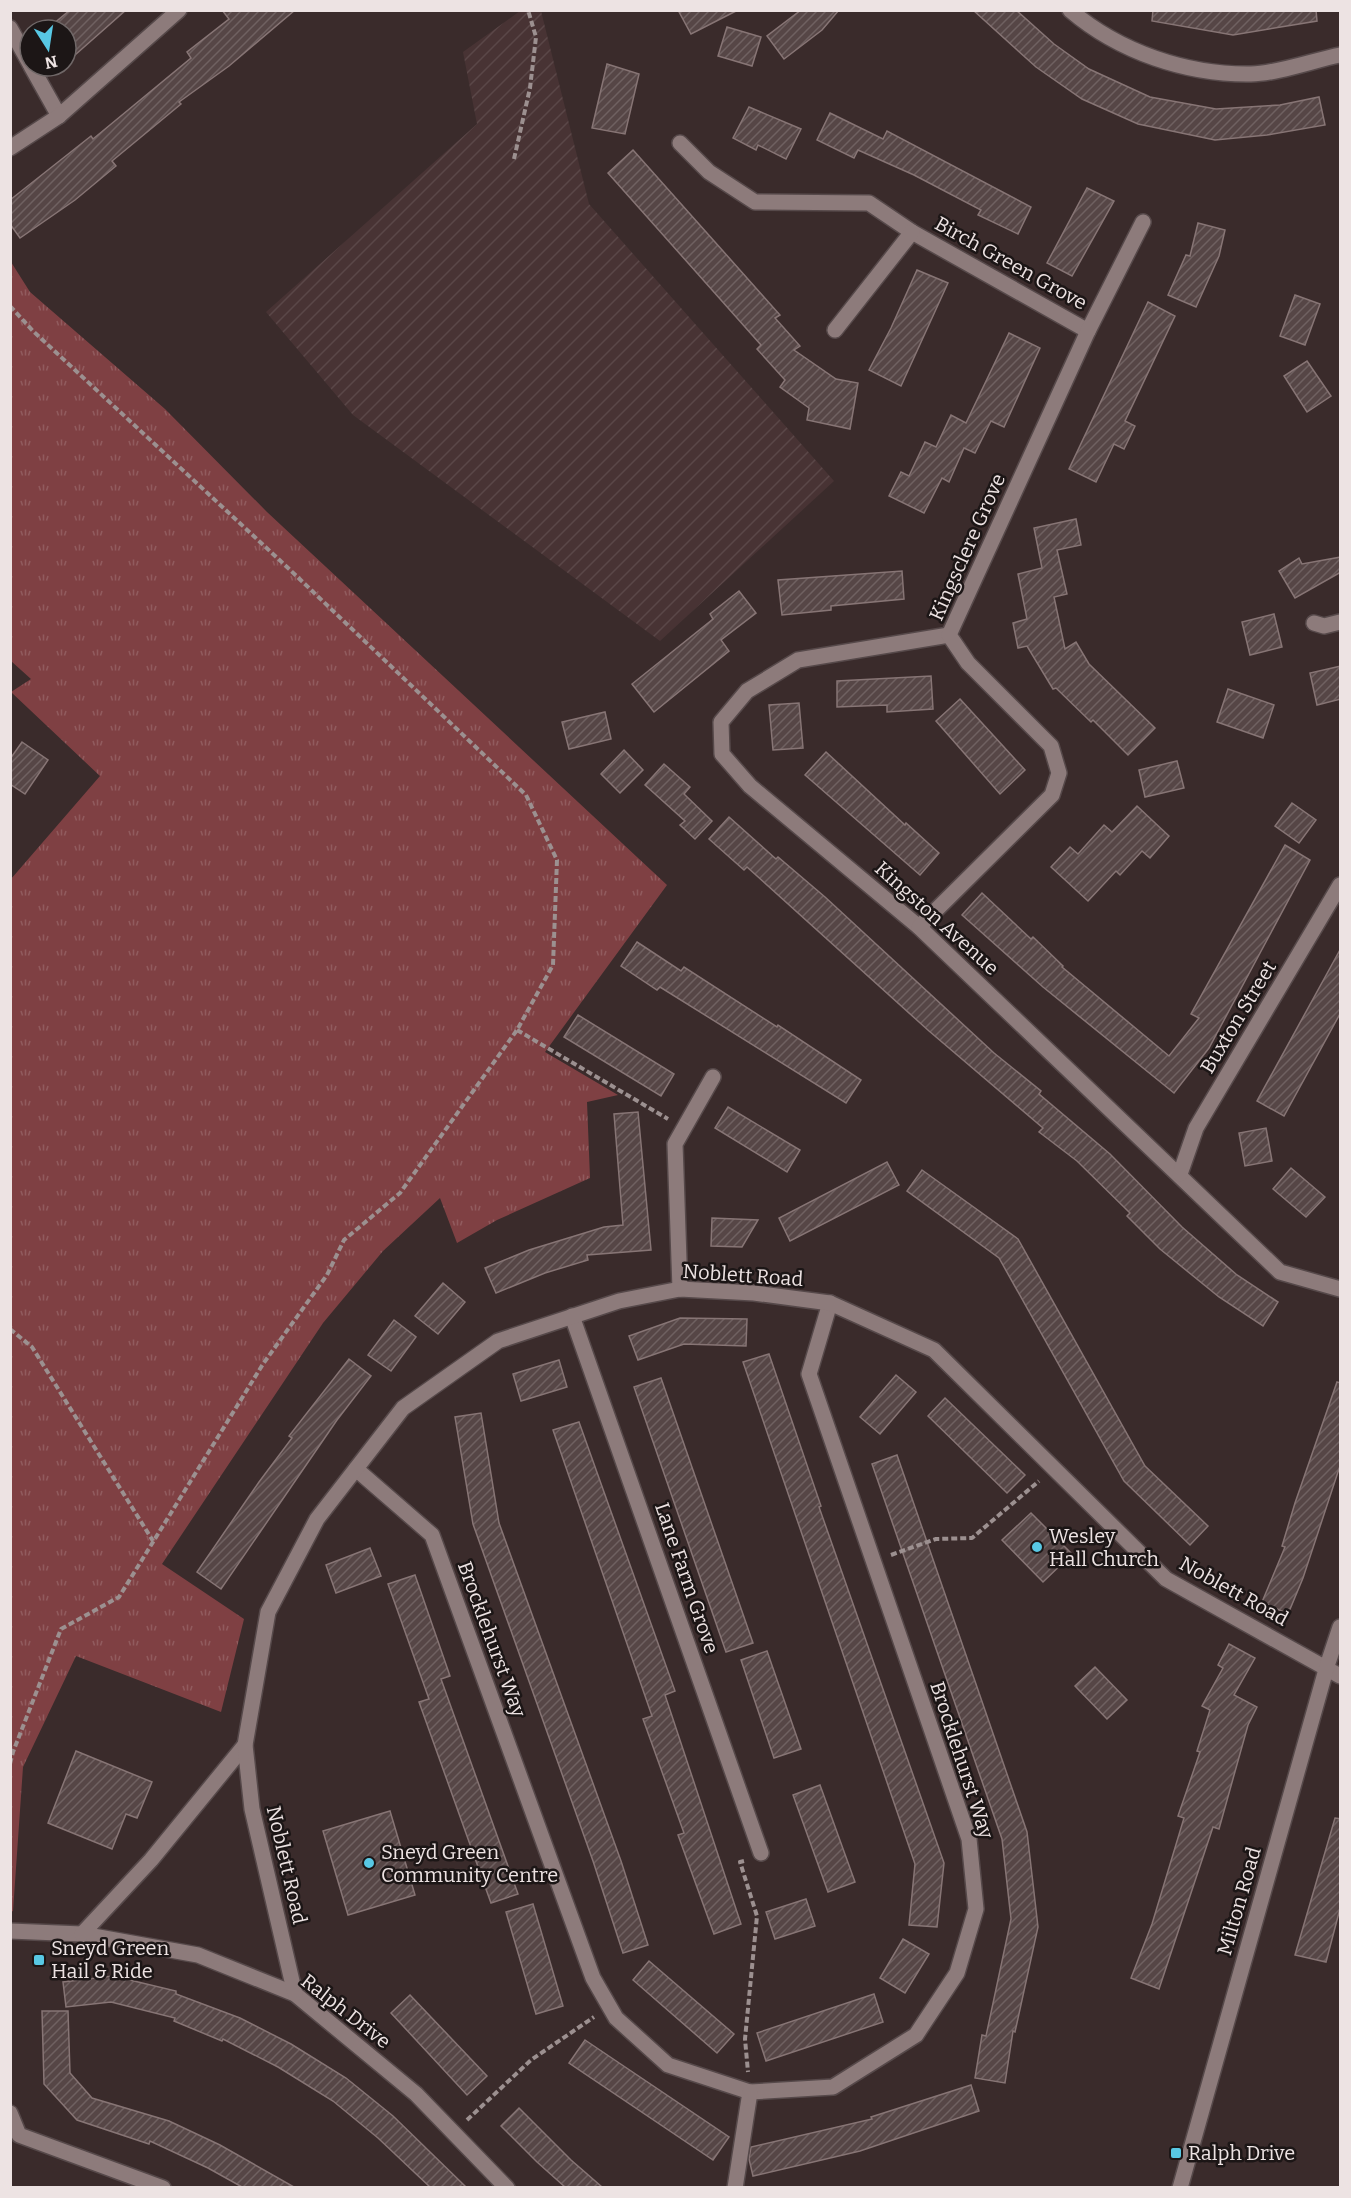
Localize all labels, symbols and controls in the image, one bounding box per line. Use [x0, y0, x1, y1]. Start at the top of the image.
north arrow [18, 18, 78, 78]
text: N [43, 52, 59, 73]
street label: Birch Green Grove [931, 211, 1091, 315]
street label: Kingsclere Grove [924, 470, 1010, 624]
street label: Kingston Avenue [870, 856, 1004, 980]
street label: Buxton Street [1195, 956, 1281, 1078]
street label: Noblett Road [682, 1259, 804, 1291]
street label: Lane Farm Grove [650, 1499, 724, 1657]
place label: Wesley Hall Church [1049, 1524, 1159, 1571]
marker: Wesley Hall Church [1030, 1540, 1044, 1554]
street label: Noblett Road [1175, 1551, 1293, 1631]
street label: Brocklehurst Way [453, 1558, 531, 1721]
street label: Brocklehurst Way [925, 1678, 999, 1842]
street label: Noblett Road [262, 1803, 312, 1927]
place label: Sneyd Green Community Centre [381, 1840, 558, 1887]
street label: Milton Road [1212, 1844, 1266, 1958]
marker: Sneyd Green Community Centre [362, 1856, 376, 1870]
place label: Sneyd Green Hail & Ride [51, 1936, 170, 1983]
marker: Sneyd Green Hail & Ride [32, 1953, 46, 1967]
street label: Ralph Drive [296, 1969, 396, 2053]
place label: Ralph Drive [1188, 2141, 1295, 2165]
marker: Ralph Drive [1169, 2146, 1183, 2160]

